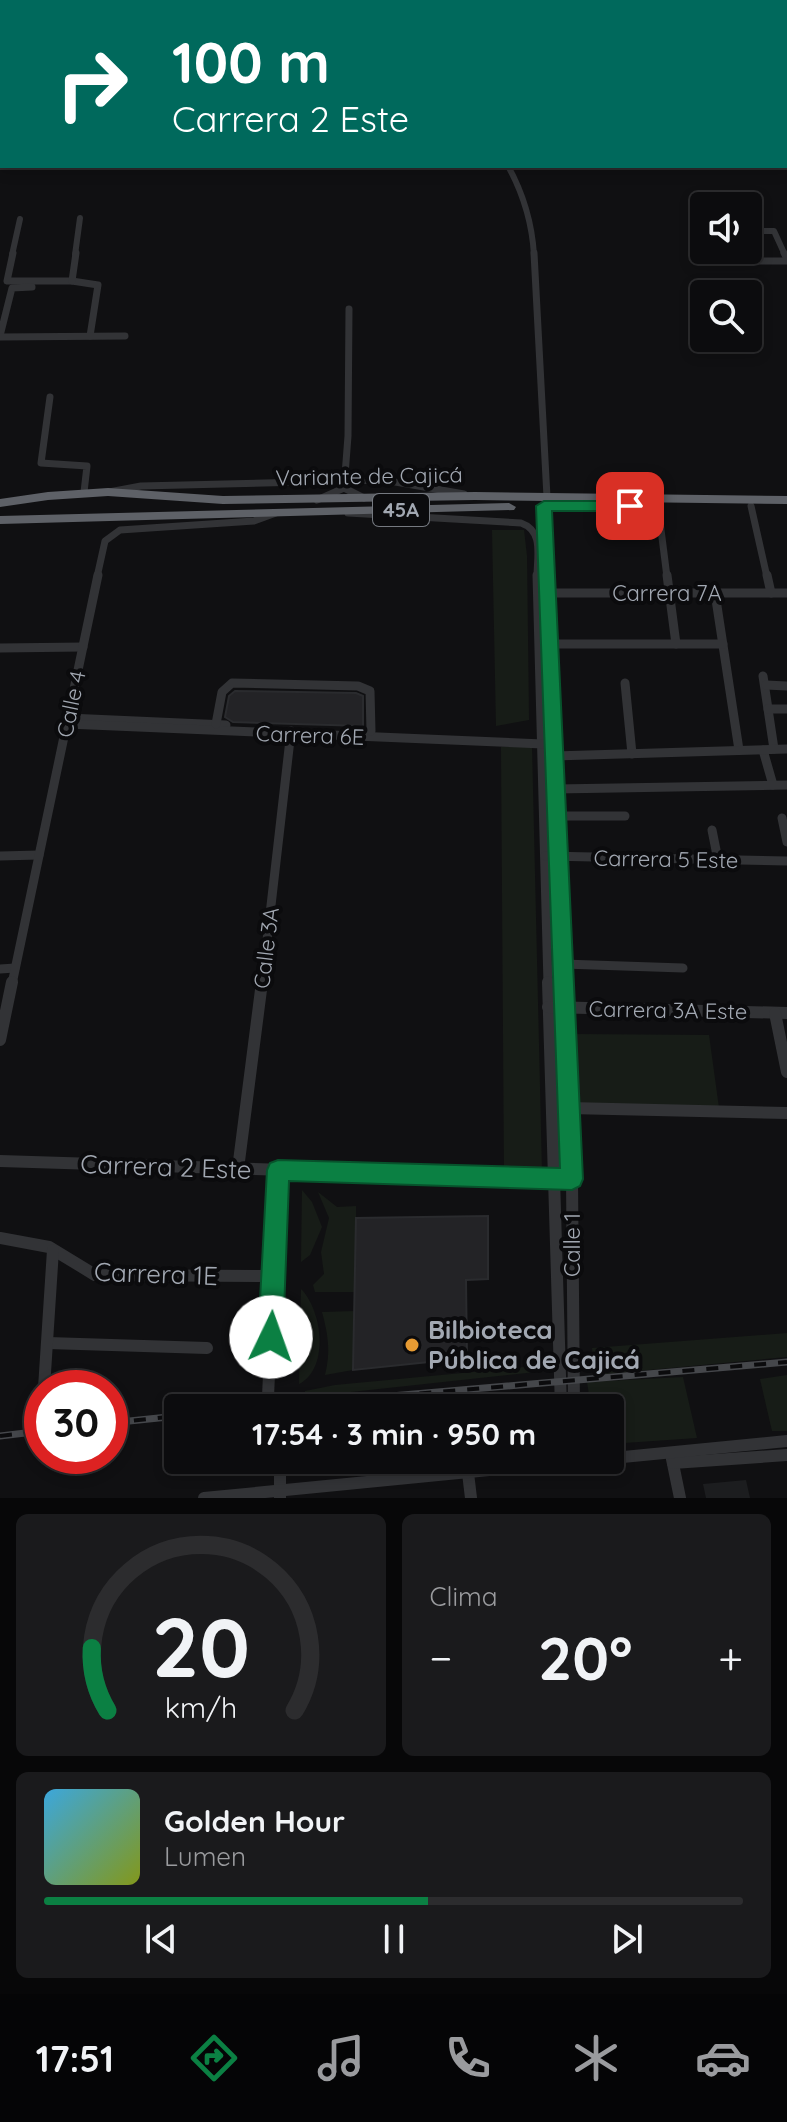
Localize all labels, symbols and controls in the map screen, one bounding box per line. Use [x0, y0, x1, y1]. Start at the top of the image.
text: 100 m [172, 27, 330, 97]
icon: right [40, 32, 144, 136]
text: Carrera 2 Este [172, 96, 409, 141]
map controls [690, 192, 762, 352]
button: sound [690, 192, 762, 264]
button: search [690, 280, 762, 352]
street label: Variante de Cajicá [275, 460, 463, 492]
pin [596, 472, 664, 540]
icon: arrive [608, 484, 652, 528]
road number: 45A [373, 494, 429, 526]
street label: Carrera 7A [612, 579, 722, 607]
street label: Calle 4 [50, 668, 92, 740]
street label: Carrera 6E [255, 719, 365, 751]
street label: Carrera 5 Este [593, 844, 739, 874]
street label: Calle 3A [247, 906, 285, 990]
street label: Carrera 3A Este [589, 995, 747, 1025]
street label: Carrera 2 Este [80, 1147, 252, 1186]
street label: Calle 1 [558, 1213, 586, 1277]
street label: Carrera 1E [94, 1255, 218, 1292]
position arrow [229, 1295, 313, 1379]
place label: Bilbioteca Pública de Cajicá [428, 1313, 640, 1376]
marker: Bilbioteca Pública de Cajicá [403, 1336, 421, 1354]
speed limit sign: 30 [24, 1370, 128, 1474]
text: 17:54 · 3 min · 950 m [252, 1415, 536, 1453]
text: Clima [430, 1580, 498, 1613]
text: 20 [152, 1594, 250, 1698]
text: 20° [538, 1620, 633, 1695]
text: − [430, 1630, 452, 1685]
text: + [718, 1630, 743, 1685]
text: km/h [164, 1689, 237, 1725]
text: Golden Hour [164, 1802, 345, 1840]
text: Lumen [164, 1840, 246, 1873]
icon: previous [139, 1917, 183, 1961]
icon: pause [372, 1917, 416, 1961]
icon: next [605, 1917, 649, 1961]
icon: directions [186, 2030, 242, 2086]
icon: music [313, 2030, 369, 2086]
icon: phone [440, 2030, 496, 2086]
icon: climate [568, 2030, 624, 2086]
icon: car [695, 2030, 751, 2086]
text: 17:51 [36, 2036, 114, 2081]

